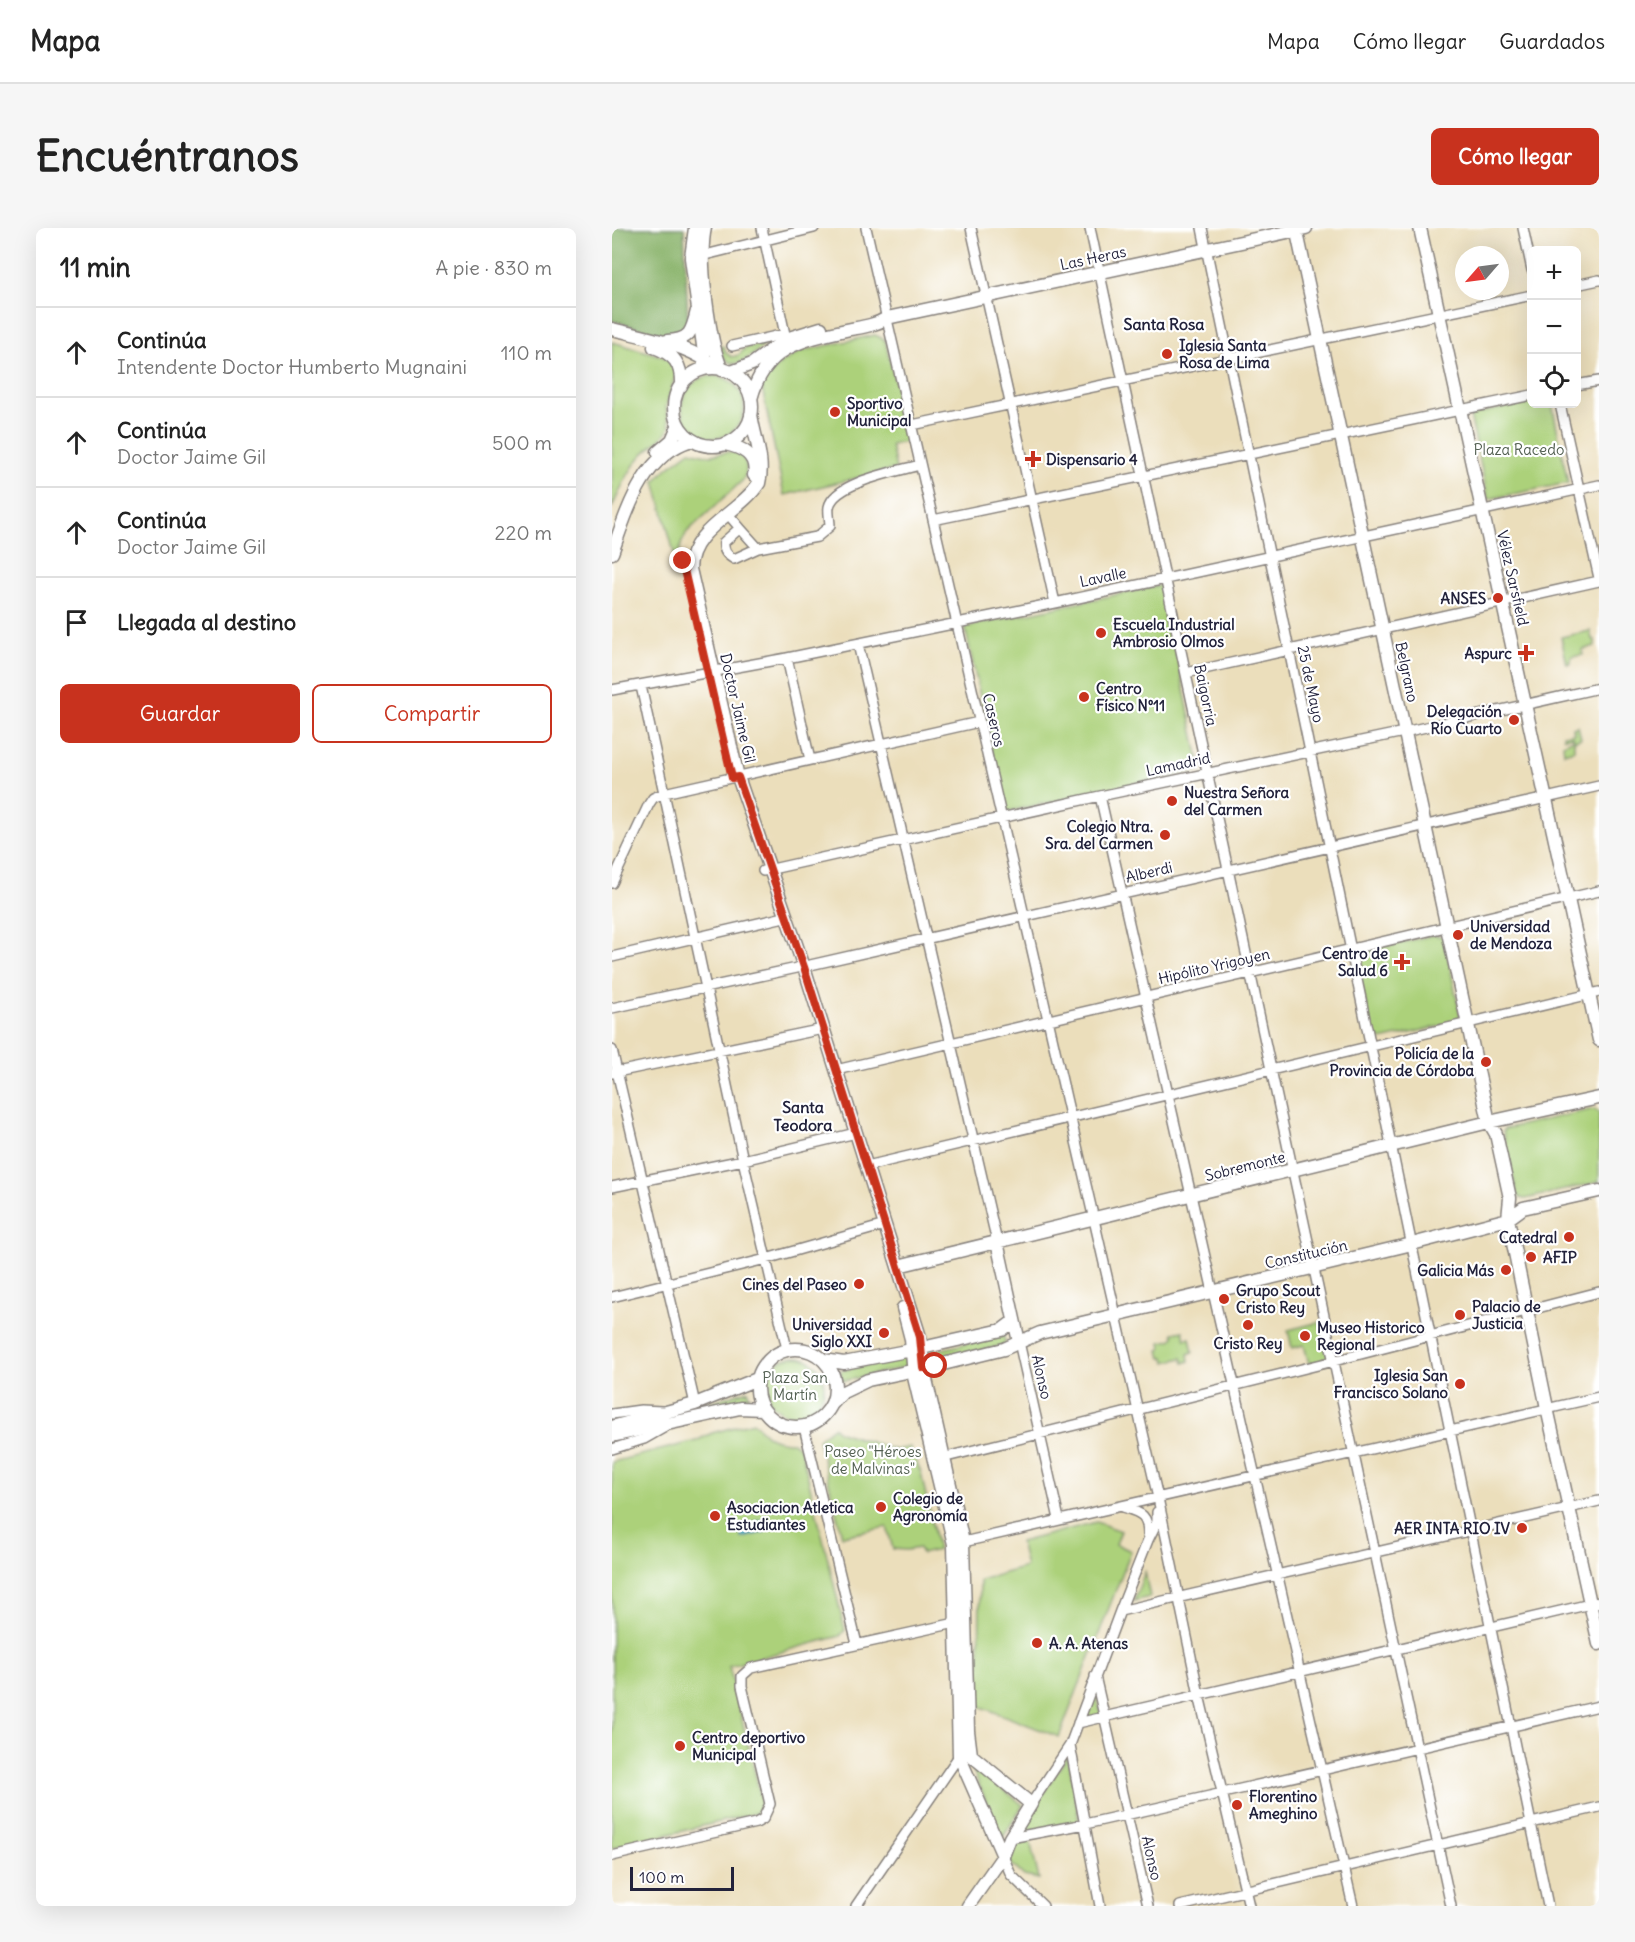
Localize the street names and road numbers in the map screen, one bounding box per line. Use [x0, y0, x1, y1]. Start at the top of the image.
street label: Las Heras [1058, 242, 1128, 274]
street label: Vélez Sarsfield [1493, 528, 1533, 628]
street label: Lavalle [1078, 563, 1128, 591]
street label: Belgrano [1391, 640, 1423, 704]
street label: 25 de Mayo [1294, 644, 1328, 724]
street label: Doctor Jaime Gil [716, 651, 760, 765]
street label: Baigorria [1190, 662, 1222, 728]
street label: Caseros [979, 691, 1009, 749]
street label: Lamadrid [1144, 748, 1212, 780]
street label: Alberdi [1124, 857, 1174, 887]
street label: Hipólito Yrigoyen [1156, 944, 1272, 988]
street label: Sobremonte [1203, 1147, 1287, 1185]
street label: Constitución [1263, 1235, 1349, 1273]
street label: Alonso [1028, 1353, 1056, 1401]
street label: Alonso [1138, 1834, 1166, 1882]

